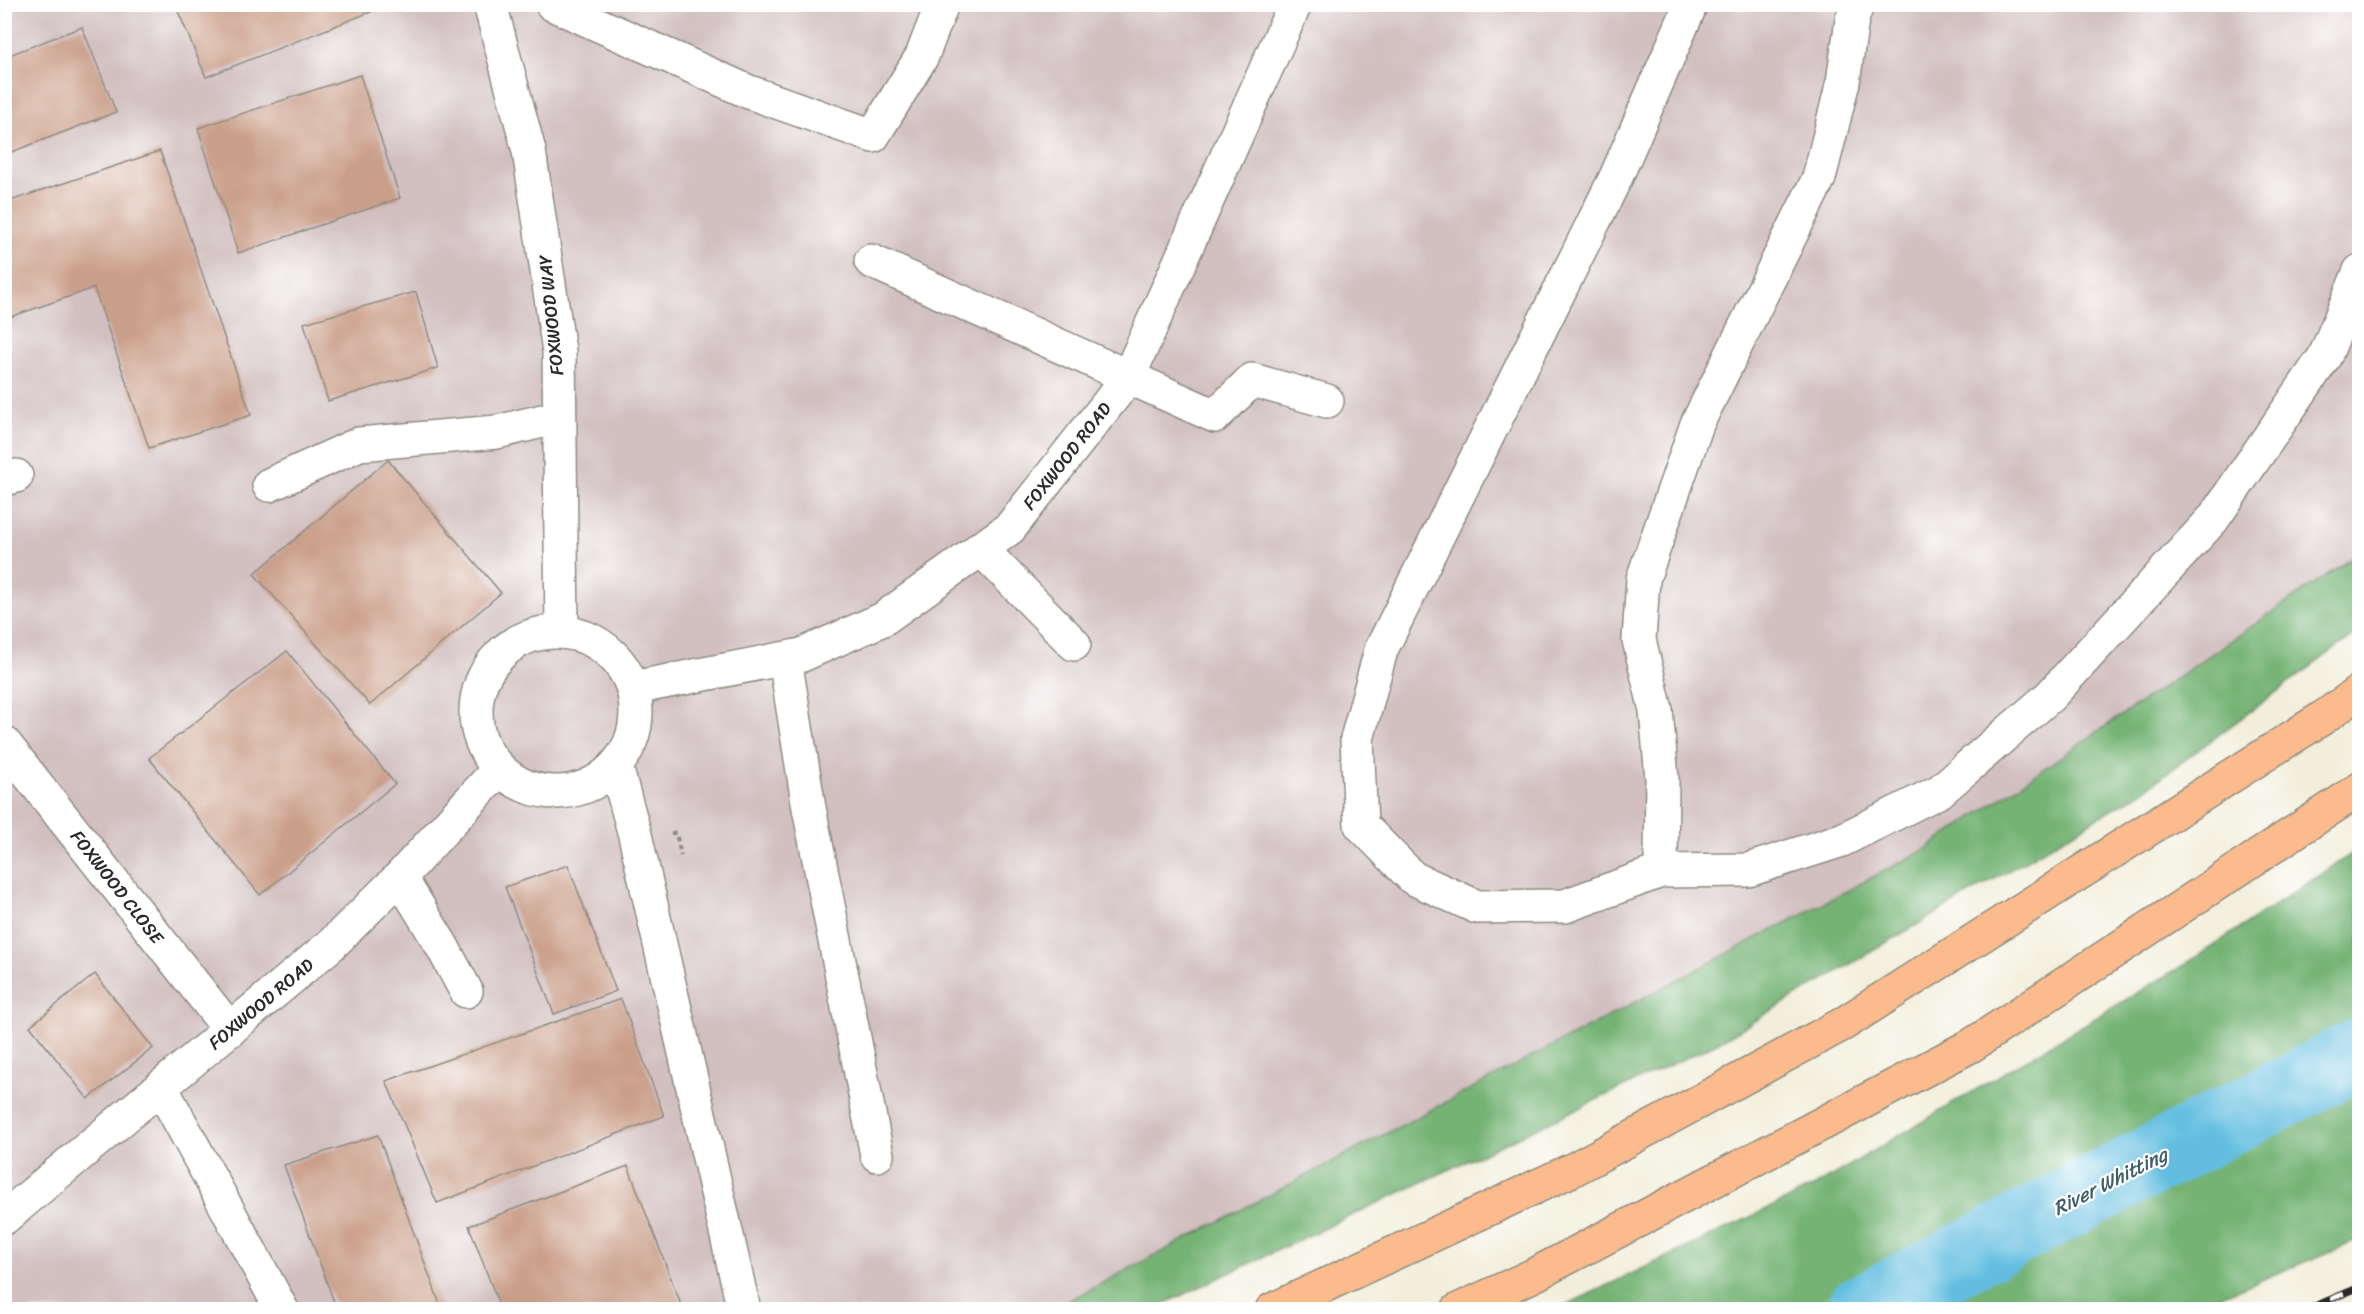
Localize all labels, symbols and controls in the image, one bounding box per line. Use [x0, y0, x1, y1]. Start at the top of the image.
street label: FOXWOOD WAY [529, 252, 573, 377]
street label: FOXWOOD ROAD [1014, 395, 1120, 517]
street label: FOXWOOD CLOSE [62, 823, 173, 952]
street label: FOXWOOD ROAD [201, 950, 321, 1058]
water label: River Whitting [2046, 1137, 2176, 1225]

